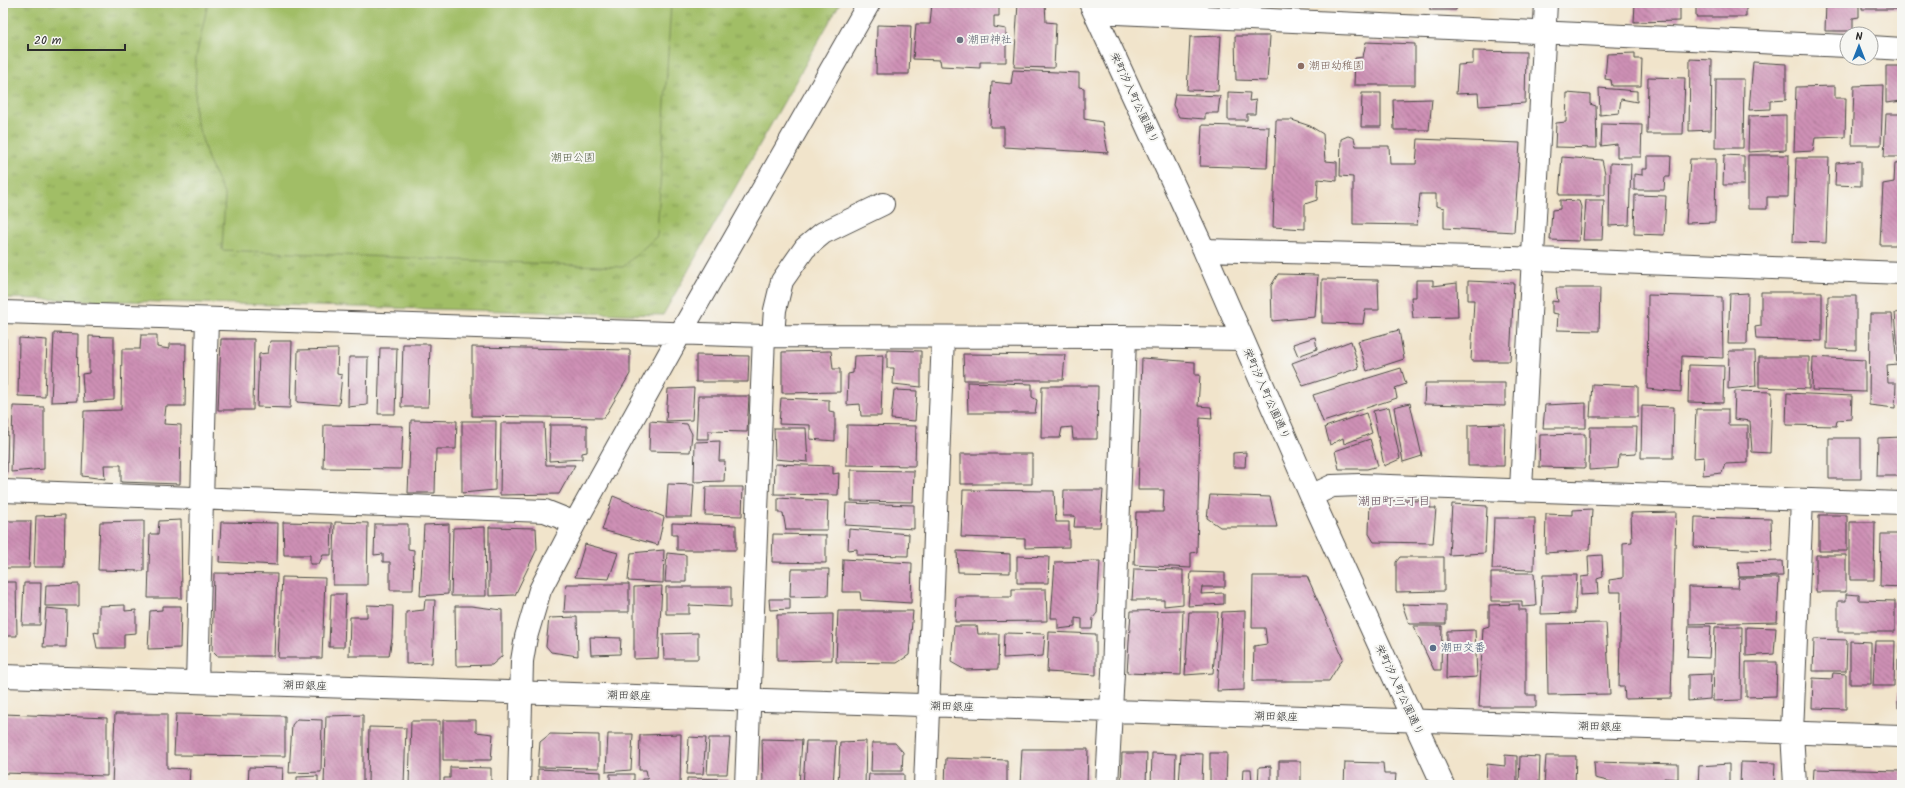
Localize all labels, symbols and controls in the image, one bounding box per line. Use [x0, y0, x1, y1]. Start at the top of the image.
scale bar [28, 26, 125, 52]
north arrow [1839, 26, 1879, 66]
text: N [1856, 28, 1863, 46]
text: 20 m [34, 31, 62, 50]
place label: 潮田神社 [968, 31, 1012, 49]
marker: 潮田神社 [955, 35, 965, 45]
street label: 栄町汐入町公園通り [1105, 49, 1163, 147]
place label: 潮田幼稚園 [1309, 57, 1364, 75]
marker: 潮田幼稚園 [1296, 61, 1306, 71]
park label: 潮田公園 [551, 149, 595, 167]
street label: 栄町汐入町公園通り [1238, 345, 1294, 443]
district label: 潮田町三丁目 [1358, 492, 1430, 511]
place label: 潮田交番 [1441, 639, 1485, 657]
street label: 栄町汐入町公園通り [1370, 641, 1428, 739]
marker: 潮田交番 [1428, 643, 1438, 653]
street label: 潮田銀座 [283, 676, 327, 696]
street label: 潮田銀座 [607, 686, 651, 706]
street label: 潮田銀座 [930, 697, 974, 717]
street label: 潮田銀座 [1254, 707, 1298, 727]
street label: 潮田銀座 [1578, 717, 1622, 737]

